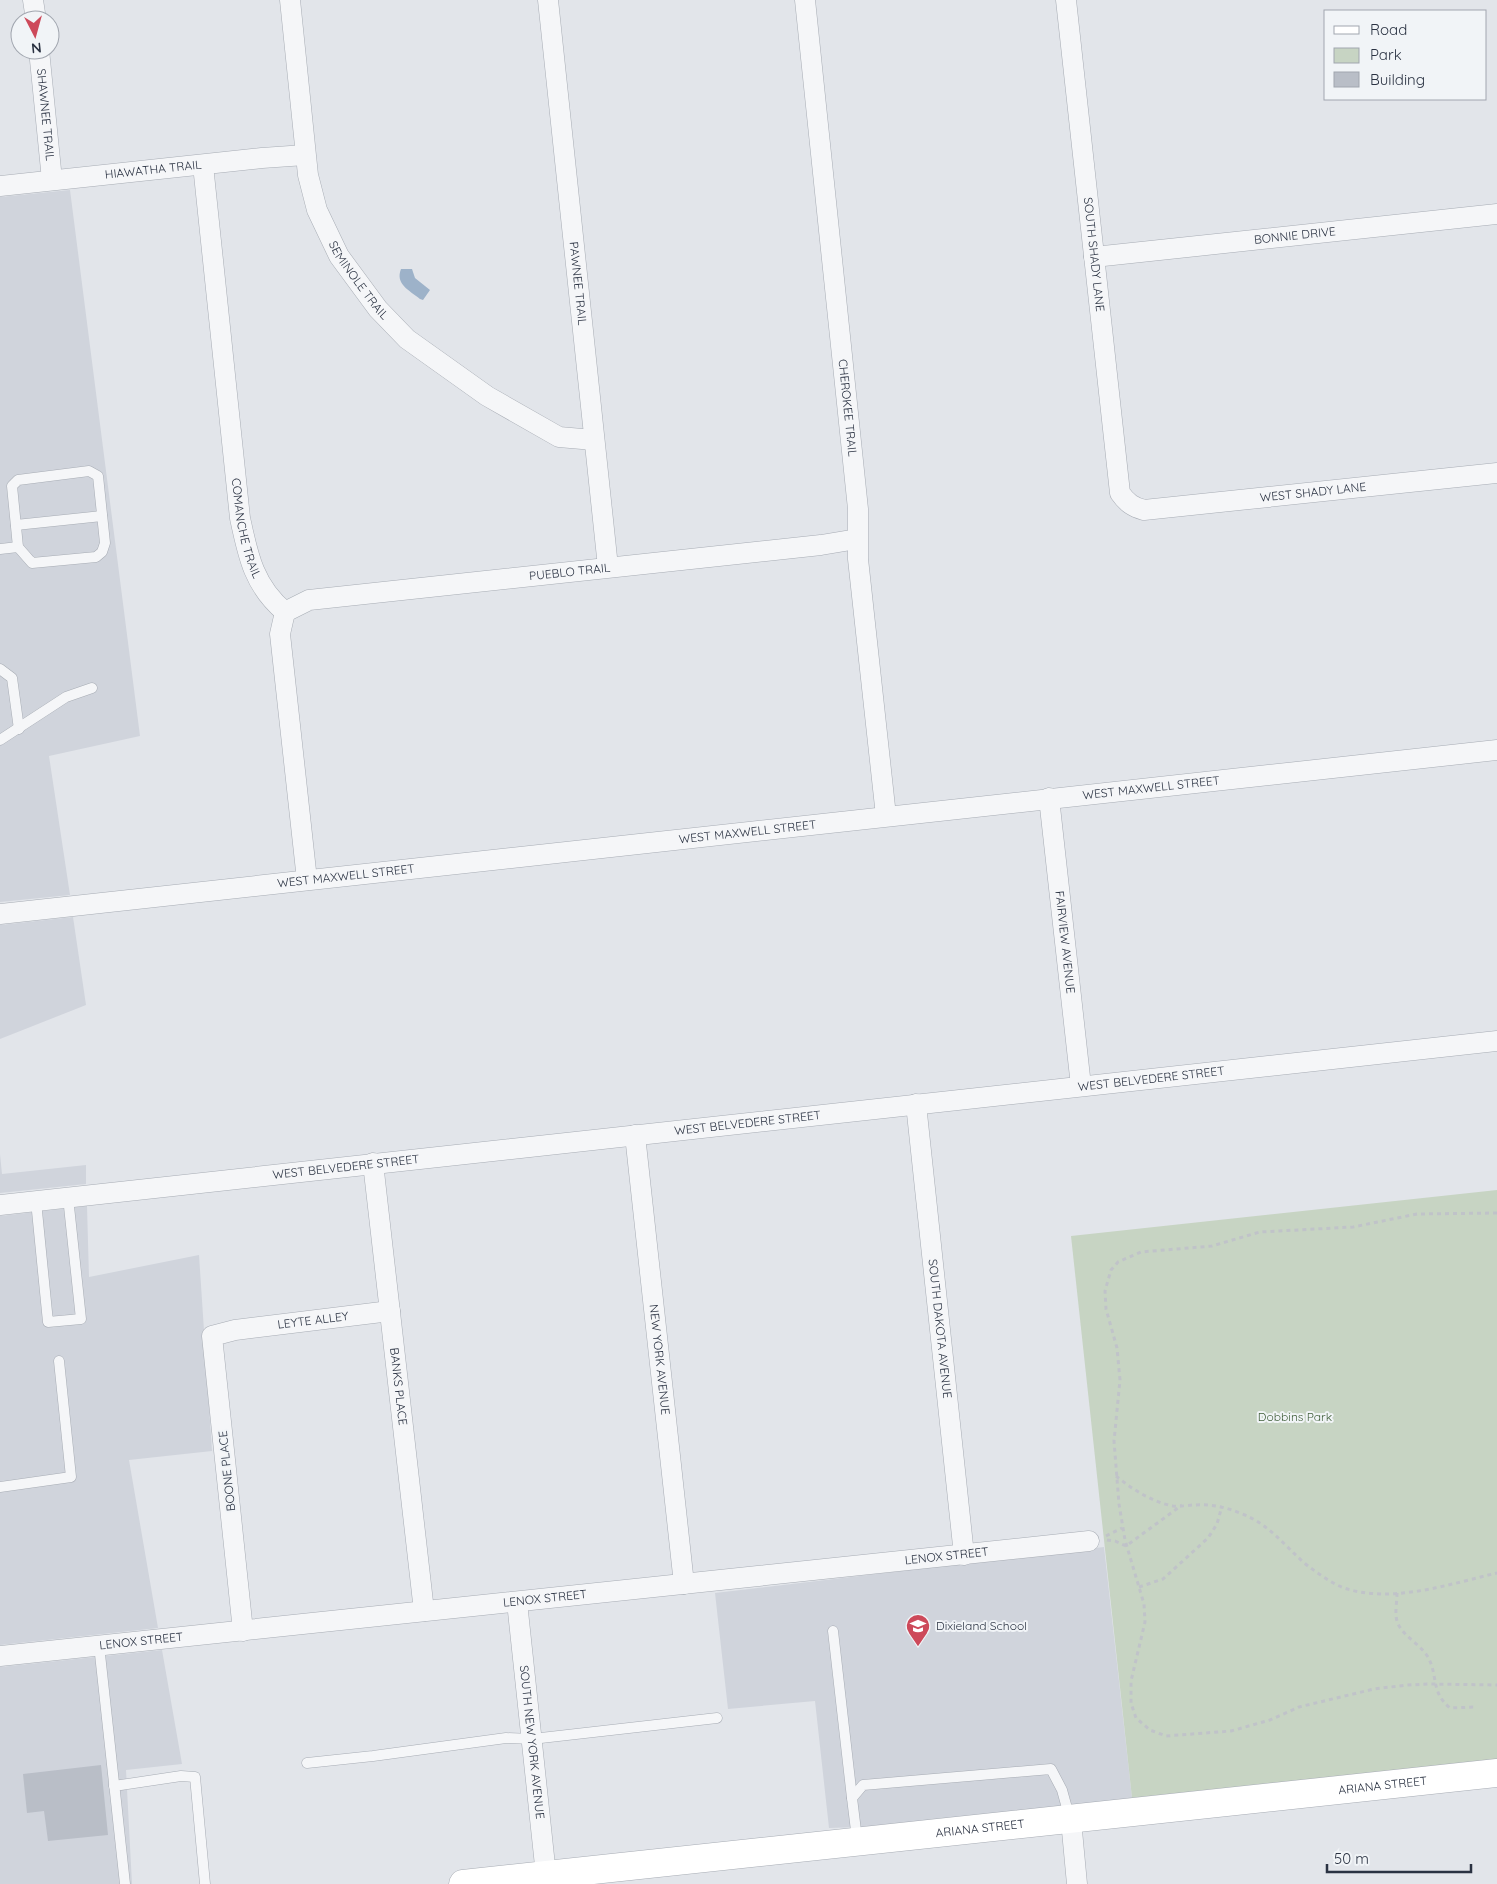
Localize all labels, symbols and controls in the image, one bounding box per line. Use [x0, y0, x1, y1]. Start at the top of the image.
north arrow [10, 10, 60, 60]
legend [1324, 10, 1487, 100]
text: Road [1370, 20, 1407, 39]
text: N [30, 38, 42, 57]
text: Park [1370, 45, 1402, 64]
street label: SHAWNEE TRAIL [34, 68, 58, 162]
text: Building [1370, 70, 1425, 89]
street label: HIAWATHA TRAIL [104, 156, 203, 182]
street label: SOUTH SHADY LANE [1081, 196, 1108, 313]
street label: BONNIE DRIVE [1253, 223, 1337, 247]
street label: SEMINOLE TRAIL [326, 238, 392, 323]
street label: PAWNEE TRAIL [567, 241, 590, 327]
street label: CHEROKEE TRAIL [835, 358, 861, 458]
street label: COMANCHE TRAIL [229, 477, 265, 581]
street label: WEST SHADY LANE [1259, 479, 1367, 505]
street label: PUEBLO TRAIL [528, 560, 612, 583]
street label: WEST MAXWELL STREET [1082, 772, 1221, 802]
street label: WEST MAXWELL STREET [678, 817, 817, 847]
street label: WEST MAXWELL STREET [276, 861, 415, 891]
street label: FAIRVIEW AVENUE [1052, 890, 1079, 994]
street label: WEST BELVEDERE STREET [1077, 1063, 1225, 1094]
street label: WEST BELVEDERE STREET [673, 1107, 822, 1138]
street label: WEST BELVEDERE STREET [272, 1151, 420, 1182]
street label: SOUTH DAKOTA AVENUE [926, 1258, 955, 1399]
street label: NEW YORK AVENUE [647, 1304, 674, 1416]
street label: LEYTE ALLEY [277, 1308, 350, 1332]
street label: BANKS PLACE [387, 1347, 411, 1426]
park label: Dobbins Park [1258, 1409, 1332, 1424]
street label: BOONE PLACE [215, 1430, 238, 1512]
street label: LENOX STREET [904, 1544, 989, 1567]
street label: LENOX STREET [502, 1586, 588, 1610]
school or university icon: Dixieland School [905, 1613, 931, 1647]
place label: Dixieland School [936, 1618, 1027, 1633]
street label: LENOX STREET [98, 1629, 184, 1652]
street label: SOUTH NEW YORK AVENUE [517, 1664, 548, 1820]
street label: ARIANA STREET [1337, 1773, 1428, 1797]
street label: ARIANA STREET [935, 1816, 1025, 1840]
scale bar [1327, 1842, 1471, 1874]
text: 50 m [1334, 1849, 1369, 1868]

